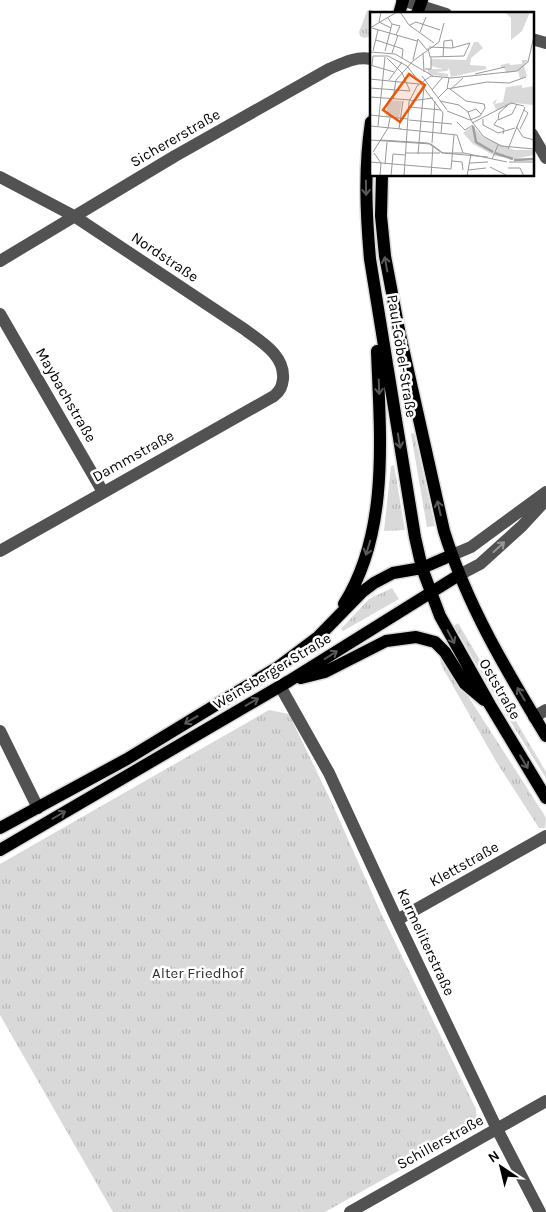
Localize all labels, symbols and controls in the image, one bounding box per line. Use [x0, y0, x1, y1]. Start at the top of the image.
inset map [370, 12, 534, 176]
street label: Sichererstraße [127, 105, 223, 171]
one-way arrow [361, 180, 371, 196]
street label: Nordstraße [128, 228, 202, 286]
one-way arrow [381, 256, 391, 272]
street label: Paul-Göbel-Straße [383, 293, 421, 419]
street label: Maybachstraße [32, 345, 100, 445]
one-way arrow [374, 378, 383, 394]
street label: Dammstraße [89, 426, 177, 486]
one-way arrow [395, 433, 405, 449]
one-way arrow [434, 500, 443, 516]
one-way arrow [363, 540, 372, 556]
one-way arrow [493, 541, 505, 553]
street label: Weinsberger Straße [210, 629, 334, 713]
one-way arrow [447, 629, 456, 644]
one-way arrow [323, 650, 337, 660]
street label: Oststraße [475, 655, 525, 723]
one-way arrow [516, 688, 526, 702]
one-way arrow [244, 697, 258, 707]
one-way arrow [184, 715, 198, 725]
one-way arrow [520, 754, 530, 768]
one-way arrow [52, 810, 66, 820]
street label: Klettstraße [426, 838, 502, 890]
street label: Karmeliterstraße [393, 886, 459, 998]
park label: Alter Friedhof [152, 964, 245, 982]
street label: Schillerstraße [394, 1111, 486, 1173]
north arrow [476, 1142, 526, 1192]
text: N [485, 1147, 503, 1167]

